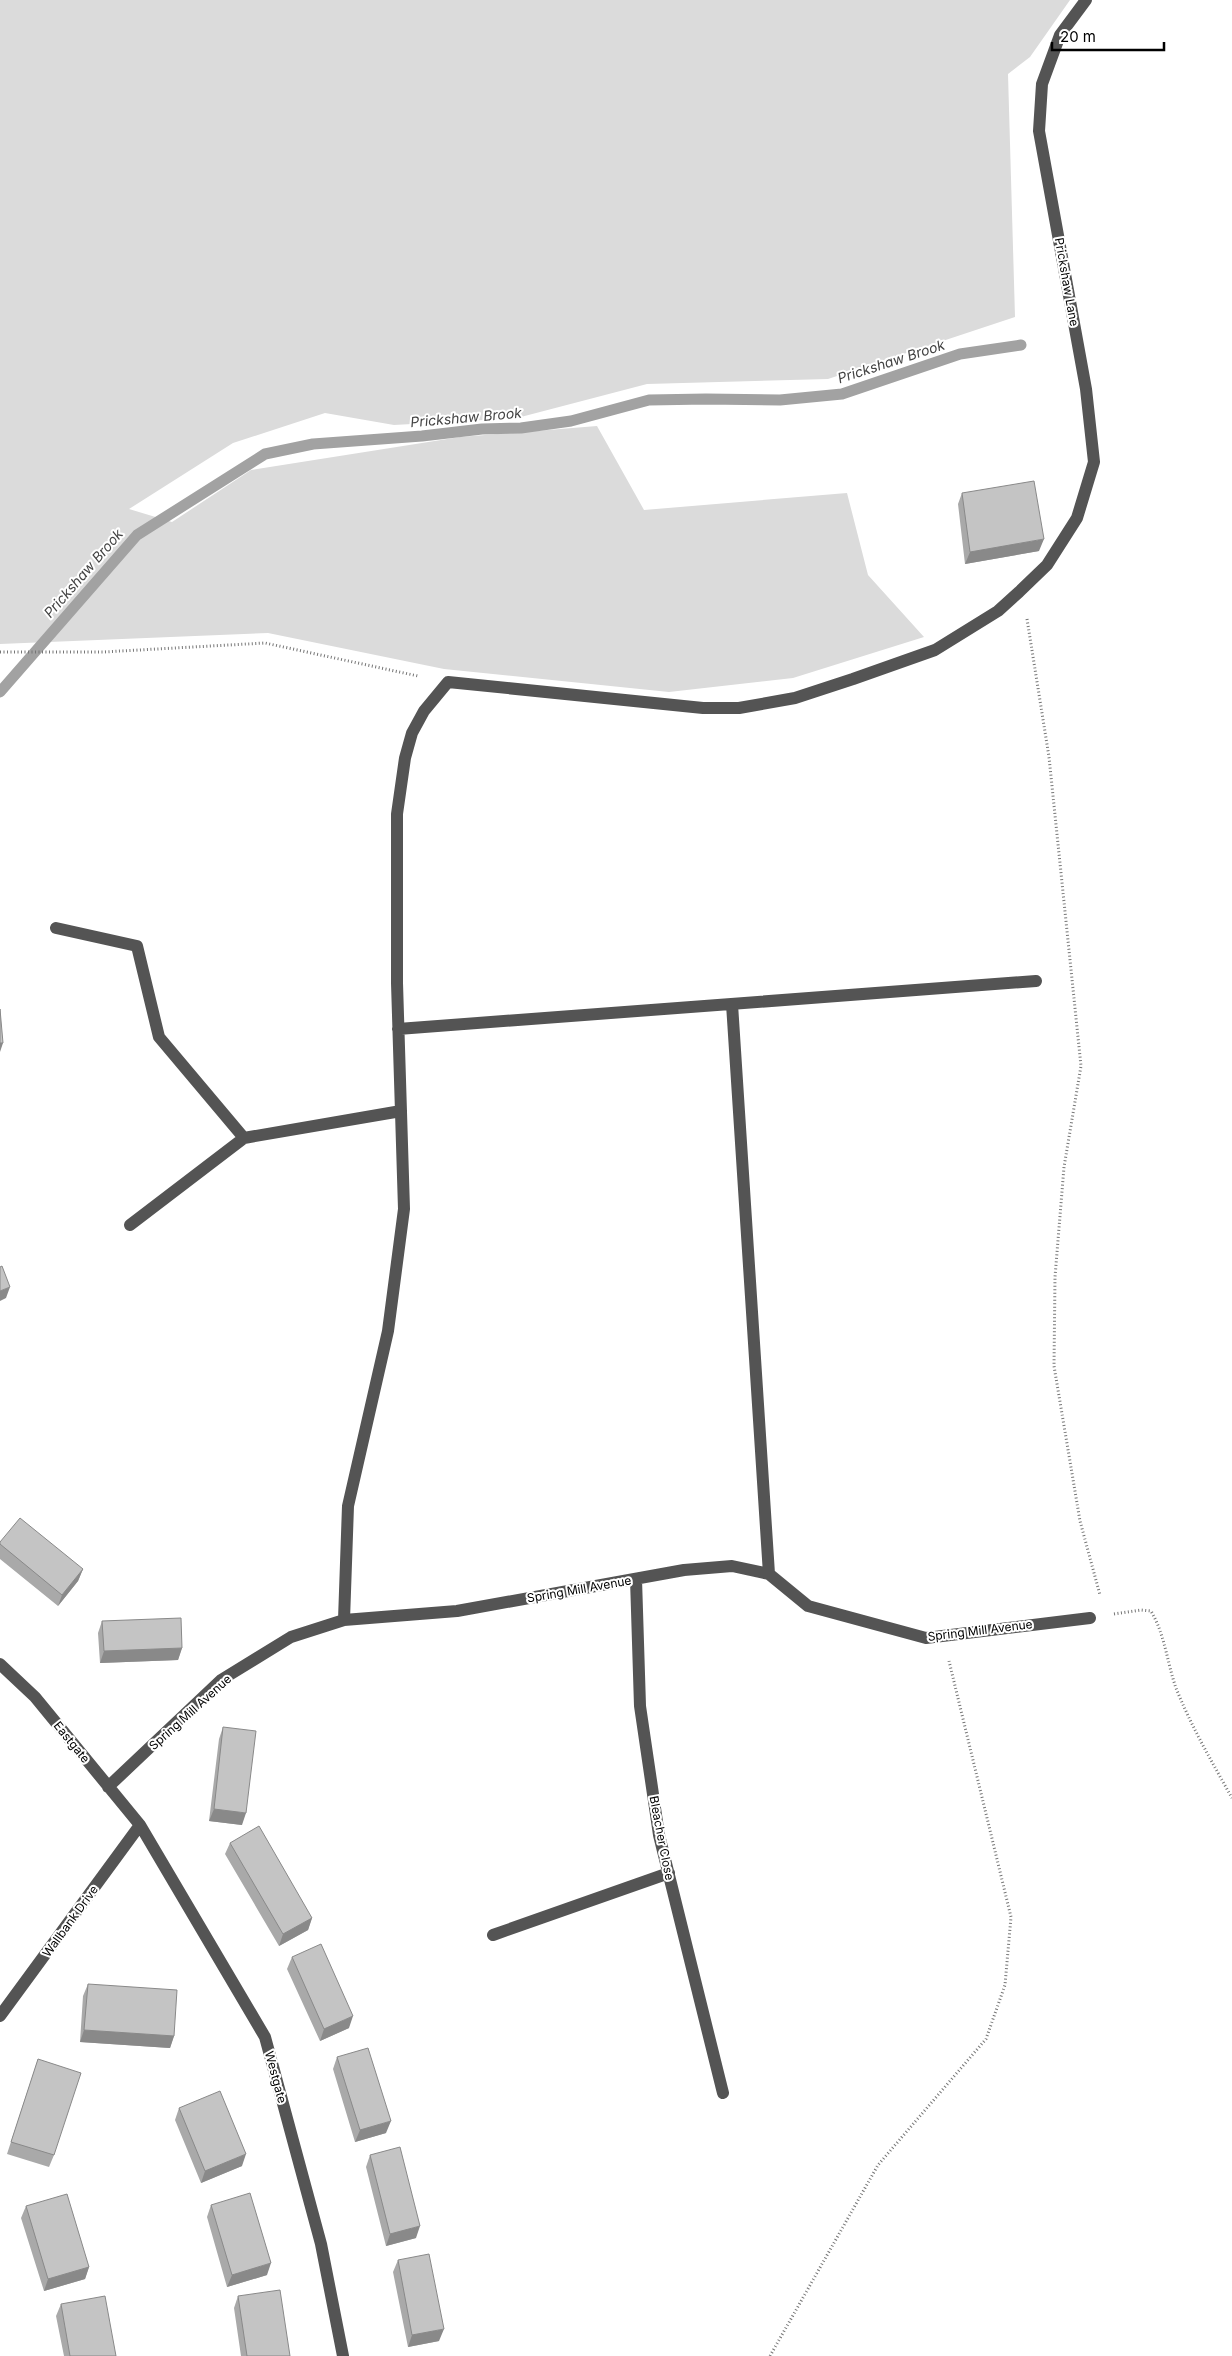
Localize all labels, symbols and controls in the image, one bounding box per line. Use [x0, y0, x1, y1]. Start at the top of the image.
scale bar [1052, 20, 1164, 52]
text: 20 m [1060, 27, 1096, 46]
street label: Prickshaw Lane [1052, 237, 1082, 327]
water label: Prickshaw Brook [835, 336, 947, 386]
water label: Prickshaw Brook [410, 404, 523, 430]
water label: Prickshaw Brook [40, 525, 126, 621]
street label: Spring Mill Avenue [526, 1572, 632, 1606]
street label: Spring Mill Avenue [927, 1616, 1033, 1644]
street label: Spring Mill Avenue [146, 1671, 234, 1753]
street label: Eastgate [51, 1718, 93, 1766]
street label: Bleacher Close [646, 1795, 678, 1881]
street label: Wallbank Drive [39, 1882, 101, 1960]
street label: Westgate [262, 2049, 290, 2105]

